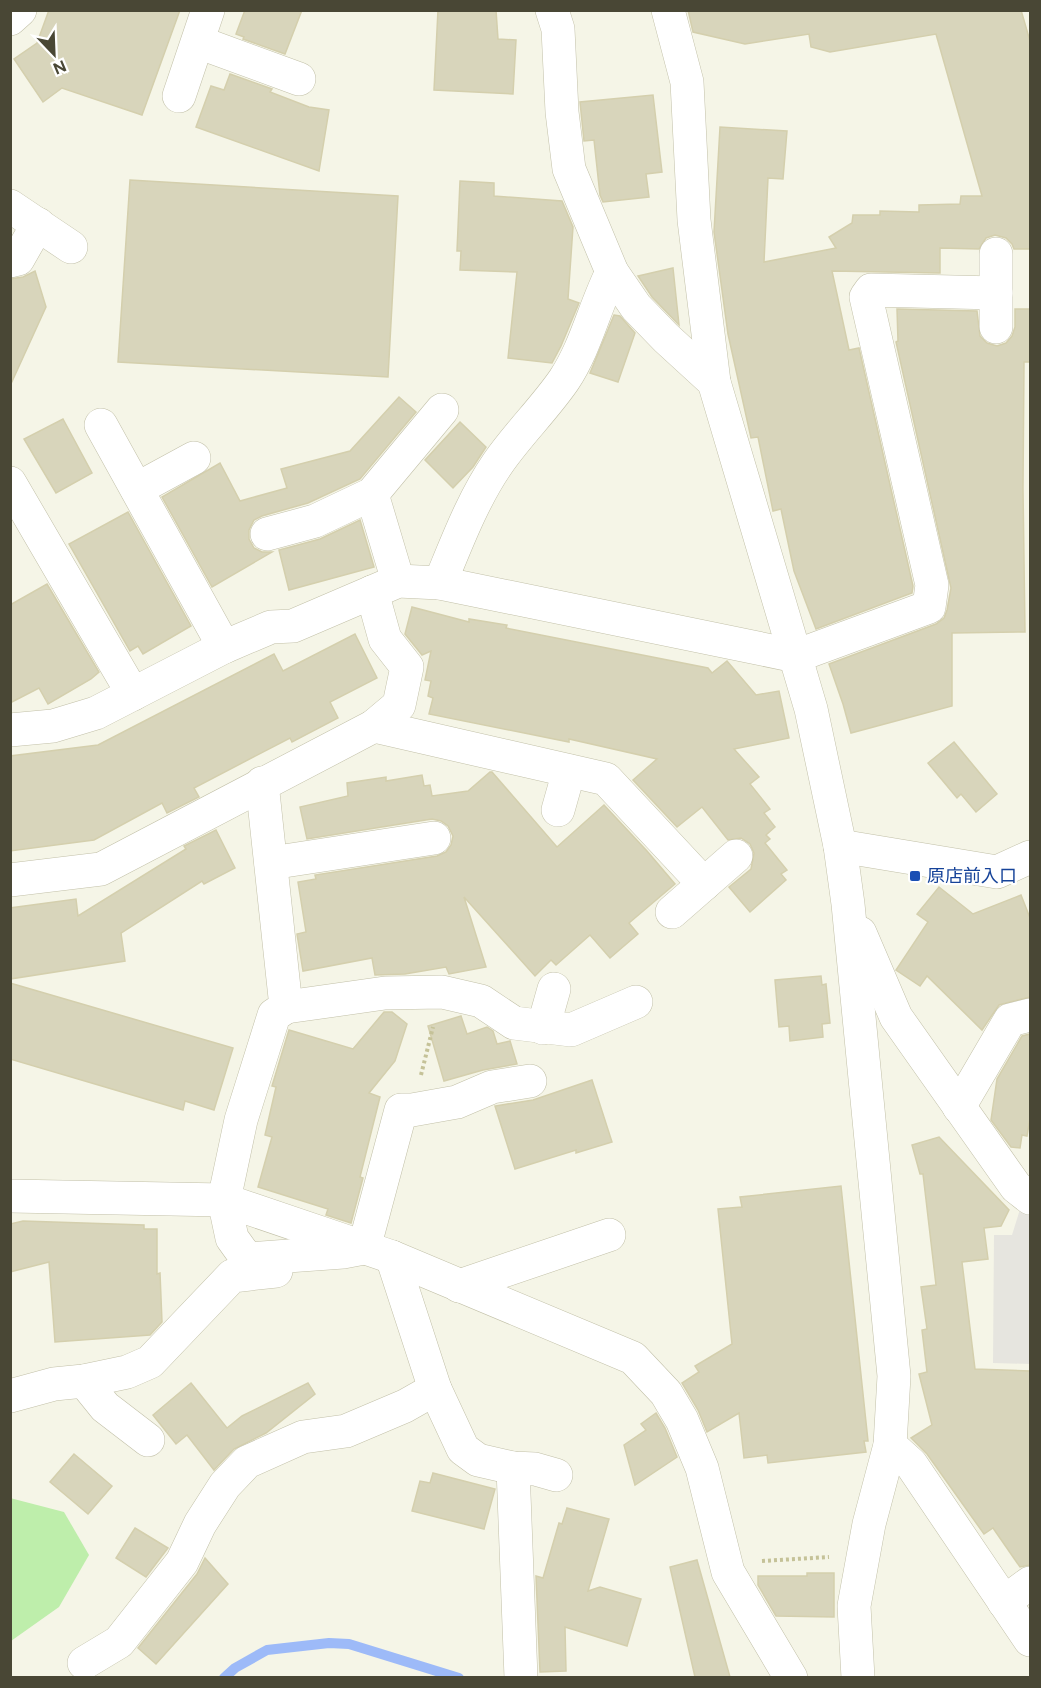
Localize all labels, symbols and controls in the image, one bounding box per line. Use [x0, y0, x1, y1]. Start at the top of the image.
north arrow [24, 24, 84, 84]
text: N [50, 56, 69, 79]
place label: 原店前入口 [927, 865, 1017, 887]
marker: 原店前入口 [908, 869, 922, 883]

